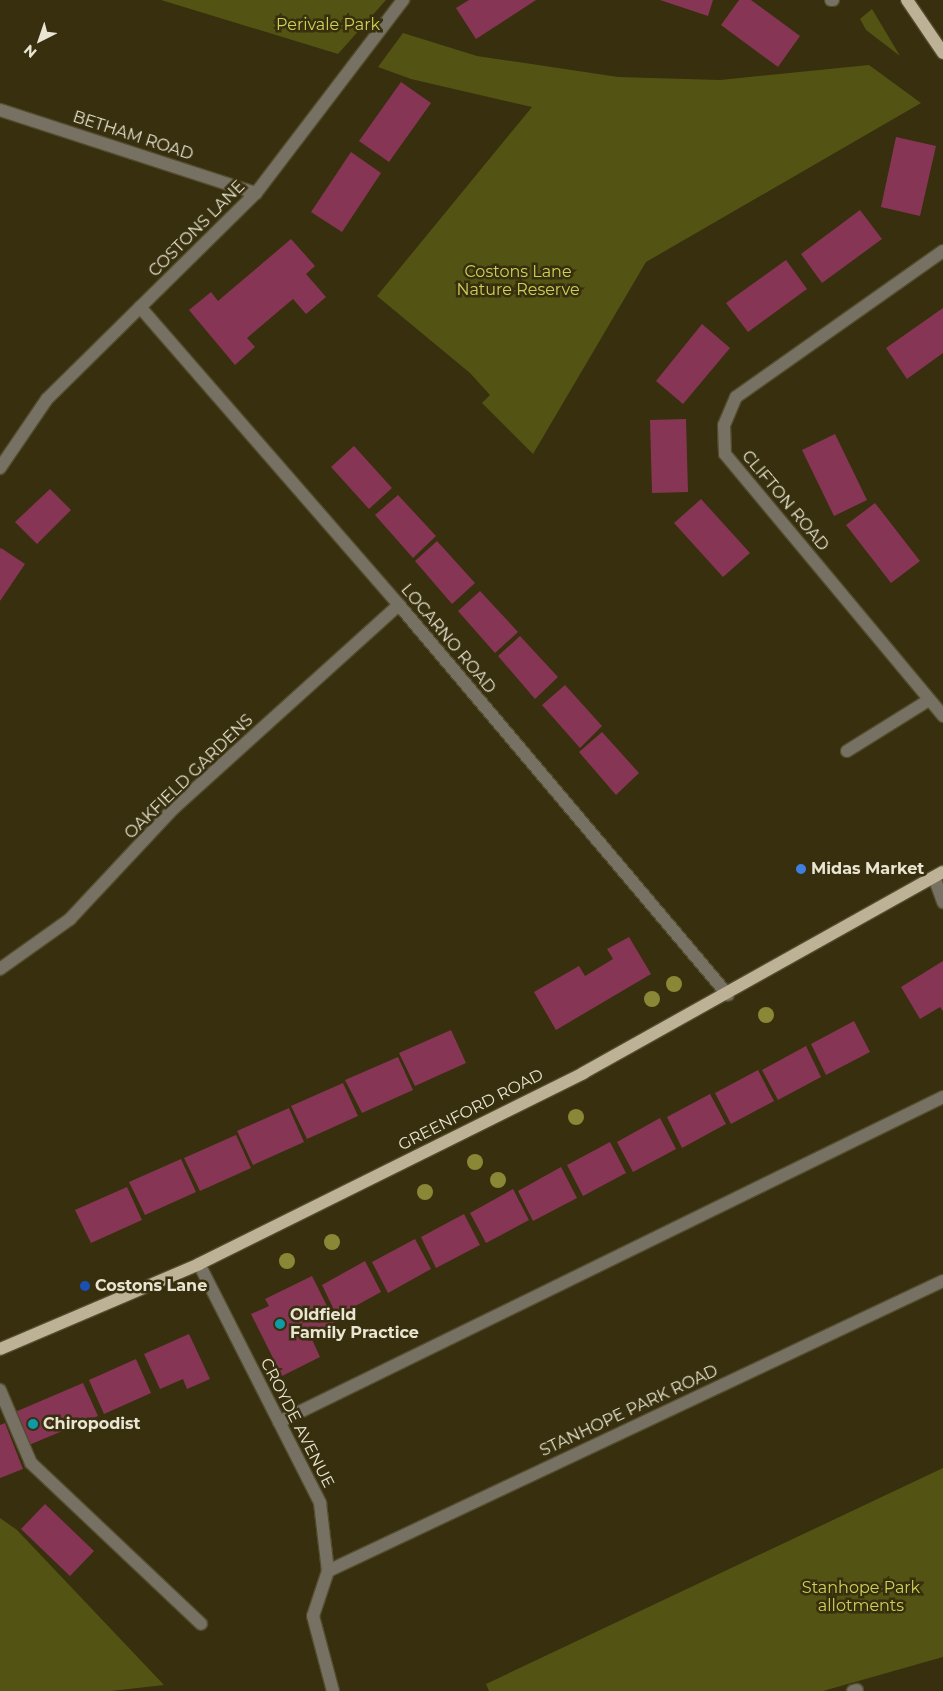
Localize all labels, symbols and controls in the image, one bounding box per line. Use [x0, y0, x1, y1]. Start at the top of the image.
north arrow [15, 15, 65, 65]
park label: Perivale Park [276, 15, 380, 35]
text: N [20, 41, 40, 62]
street label: BETHAM ROAD [70, 107, 196, 165]
street label: COSTONS LANE [145, 177, 249, 281]
park label: Costons Lane Nature Reserve [456, 262, 580, 300]
street label: CLIFTON ROAD [737, 447, 833, 555]
street label: LOCARNO ROAD [397, 580, 499, 698]
street label: OAKFIELD GARDENS [121, 711, 257, 843]
place label: Midas Market [811, 859, 924, 879]
marker: Midas Market [795, 863, 807, 875]
street label: GREENFORD ROAD [395, 1065, 547, 1155]
place label: Costons Lane [95, 1276, 207, 1296]
marker: Costons Lane [79, 1280, 91, 1292]
place label: Oldfield Family Practice [290, 1305, 419, 1343]
marker: Oldfield Family Practice [274, 1318, 286, 1330]
street label: CROYDE AVENUE [256, 1355, 338, 1491]
street label: STANHOPE PARK ROAD [537, 1361, 721, 1461]
place label: Chiropodist [43, 1414, 141, 1434]
marker: Chiropodist [27, 1418, 39, 1430]
park label: Stanhope Park allotments [802, 1578, 920, 1616]

